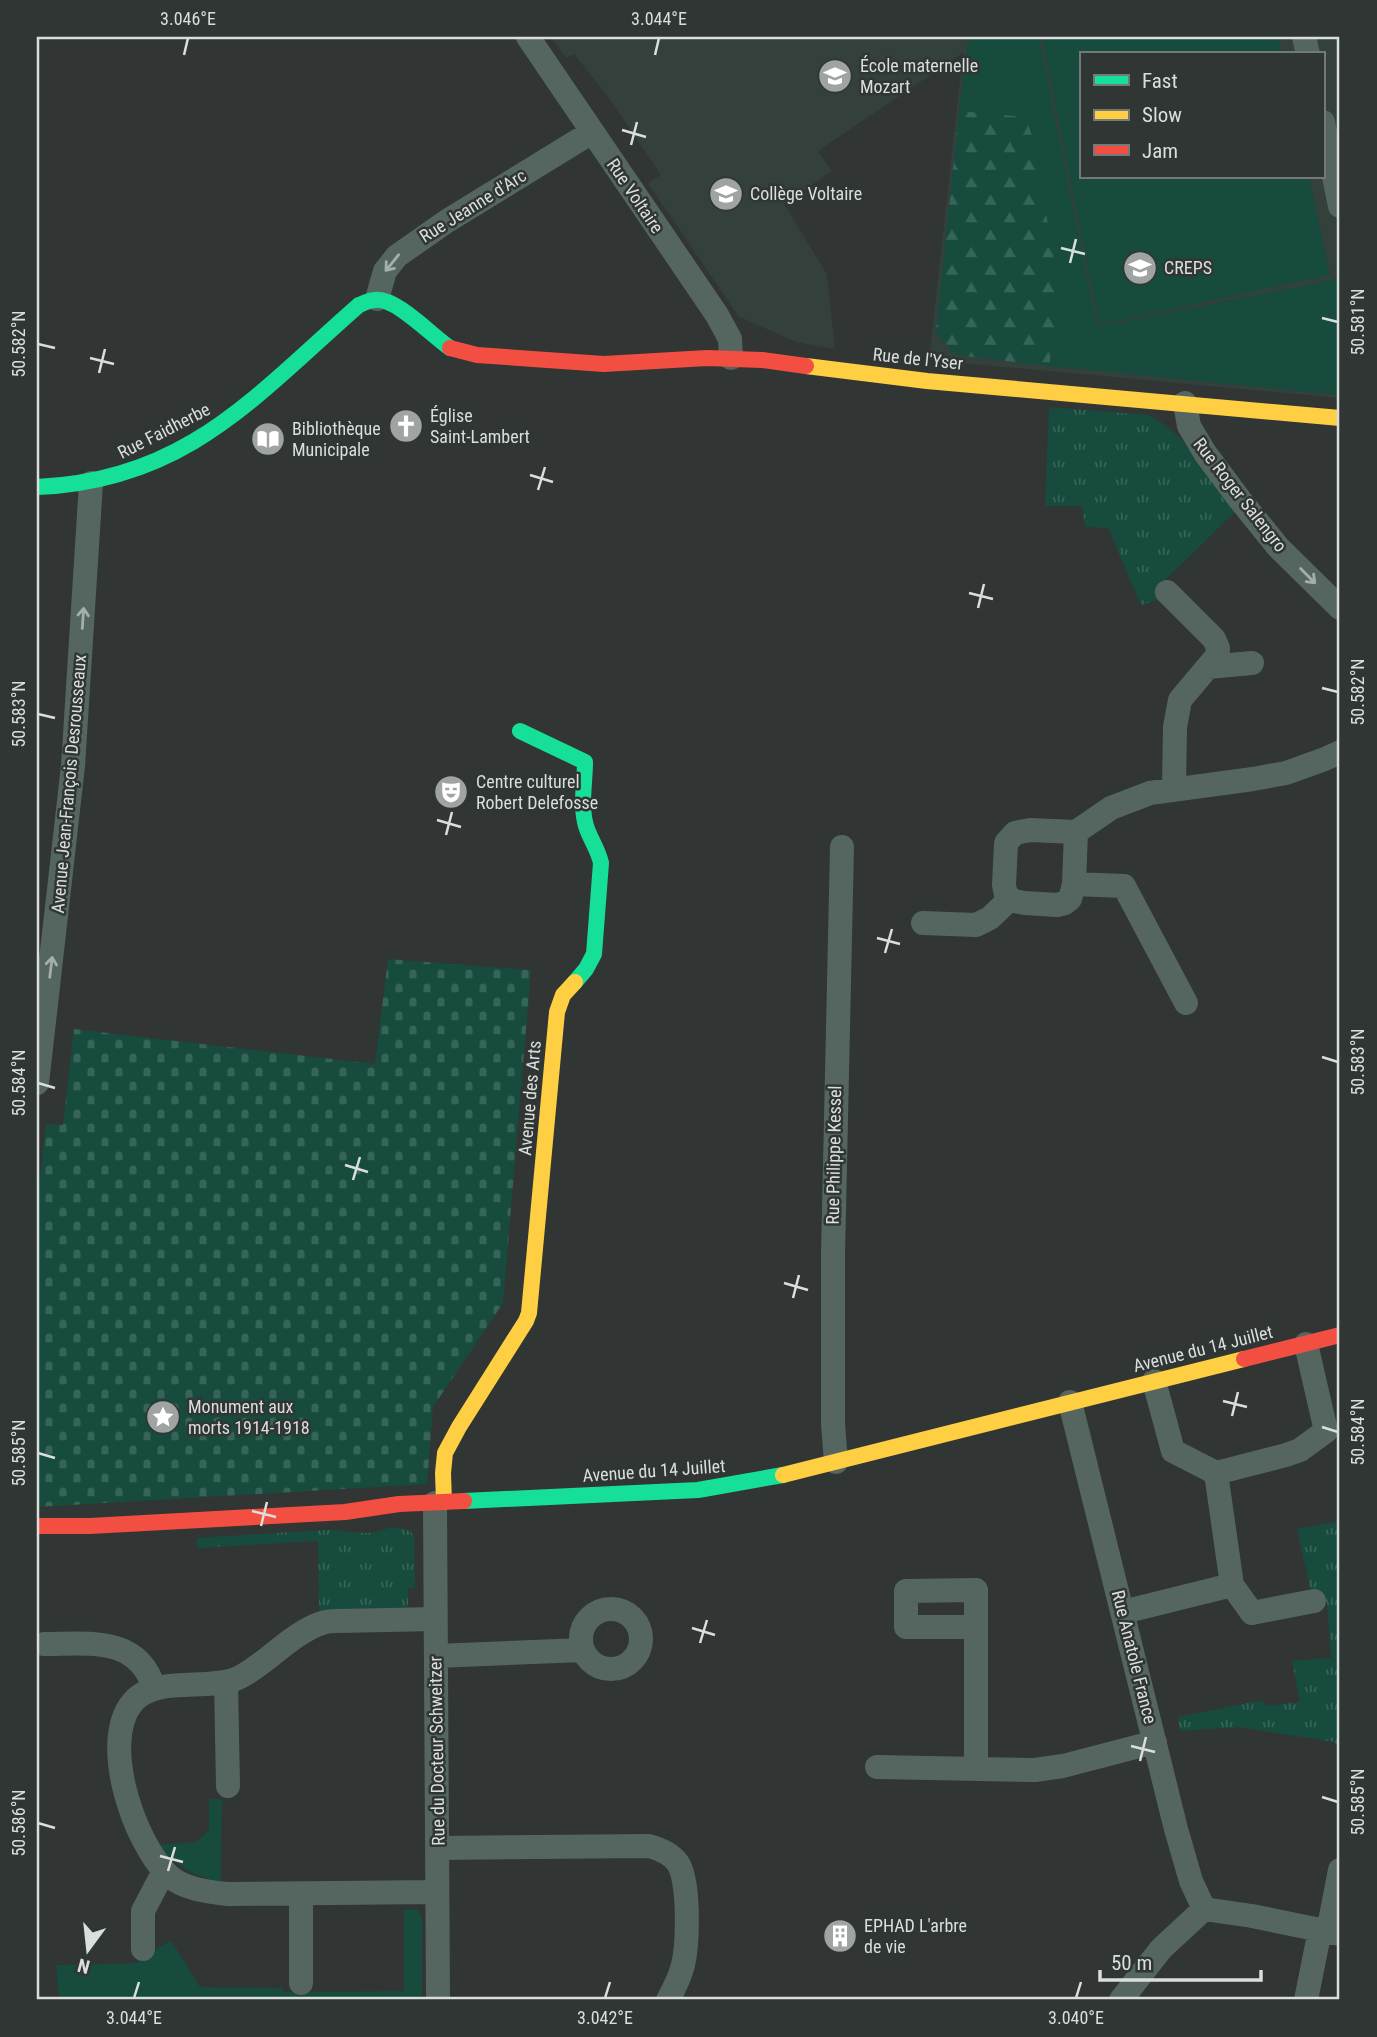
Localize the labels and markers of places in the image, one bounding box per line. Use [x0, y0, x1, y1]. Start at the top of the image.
place label: École maternelle Mozart [860, 55, 978, 97]
school or university icon: École maternelle Mozart [816, 57, 854, 95]
school or university icon: Collège Voltaire [707, 175, 745, 213]
place label: Collège Voltaire [750, 183, 862, 204]
school or university icon: CREPS [1121, 249, 1159, 287]
place label: CREPS [1164, 257, 1212, 278]
place label: Église Saint-Lambert [430, 405, 530, 447]
church icon: Église Saint-Lambert [387, 407, 425, 445]
place label: Bibliothèque Municipale [292, 418, 381, 460]
library icon: Bibliothèque Municipale [249, 420, 287, 458]
place label: Centre culturel Robert Delefosse [476, 771, 598, 813]
theatre icon: Centre culturel Robert Delefosse [432, 773, 470, 811]
place label: Monument aux morts 1914-1918 [188, 1396, 310, 1438]
place icon: Monument aux morts 1914-1918 [144, 1398, 182, 1436]
place label: EPHAD L'arbre de vie [864, 1915, 967, 1957]
building icon: EPHAD L'arbre de vie [821, 1917, 859, 1955]

